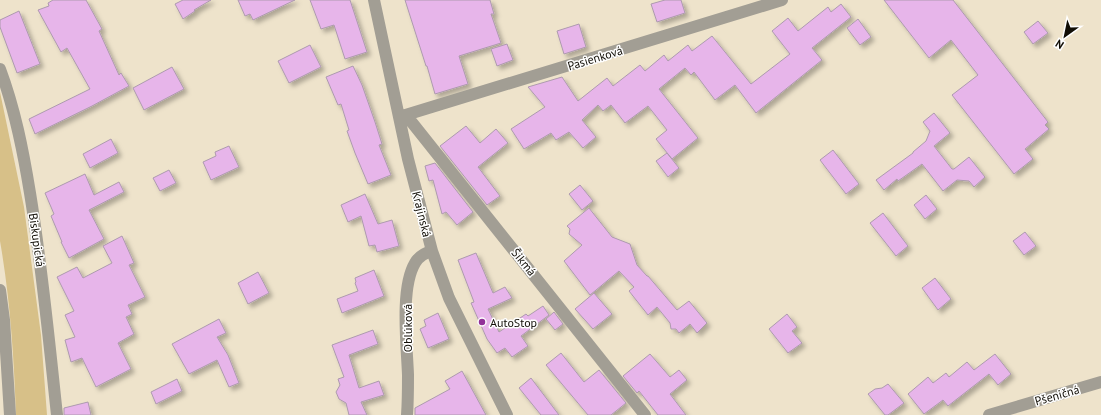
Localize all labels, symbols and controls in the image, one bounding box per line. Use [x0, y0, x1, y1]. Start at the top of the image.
north arrow [1045, 16, 1085, 56]
text: N [1053, 37, 1066, 52]
street label: Pasienková [566, 43, 624, 73]
street label: Krajinská [409, 189, 435, 239]
street label: Biskupická [26, 212, 48, 268]
street label: Šikmá [508, 245, 540, 279]
street label: Oblúková [400, 304, 415, 352]
place label: AutoStop [490, 315, 537, 330]
marker: AutoStop [477, 317, 487, 327]
street label: Pšeničná [1033, 381, 1081, 408]

